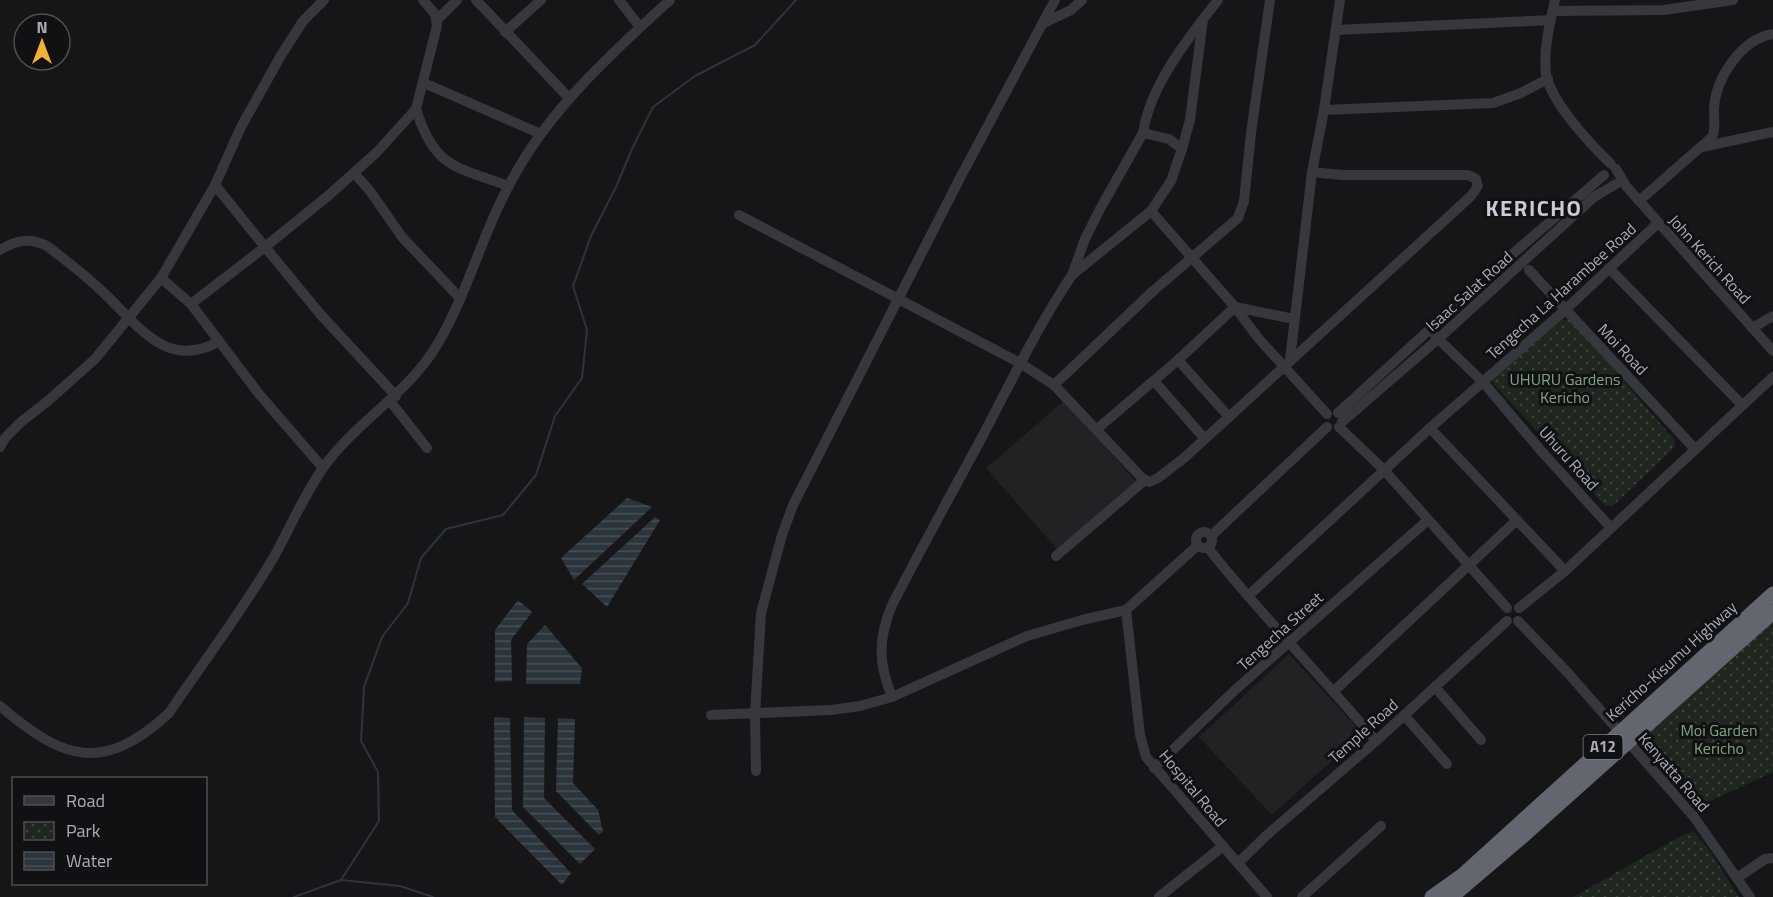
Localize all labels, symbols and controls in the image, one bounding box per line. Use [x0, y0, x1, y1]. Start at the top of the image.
north arrow [12, 12, 72, 72]
text: N [36, 15, 48, 39]
district label: KERICHO [1486, 191, 1582, 225]
street label: John Kerich Road [1663, 209, 1757, 309]
street label: Tengecha La Harambee Road [1481, 217, 1641, 365]
street label: Isaac Salat Road [1420, 245, 1518, 337]
street label: Moi Road [1592, 318, 1654, 380]
park label: UHURU Gardens Kericho [1510, 367, 1620, 409]
street label: Uhuru Road [1533, 420, 1605, 496]
street label: Tengecha Street [1232, 586, 1329, 676]
street label: Kericho-Kisumu Highway [1600, 595, 1742, 727]
street label: Temple Road [1323, 693, 1403, 769]
park label: Moi Garden Kericho [1680, 718, 1758, 760]
street label: Kenyatta Road [1633, 727, 1715, 817]
road number: A12 [1584, 735, 1622, 759]
street label: Hospital Road [1154, 744, 1232, 832]
legend [12, 777, 207, 885]
text: Road [66, 787, 105, 814]
text: Park [66, 817, 101, 844]
text: Water [66, 847, 112, 874]

